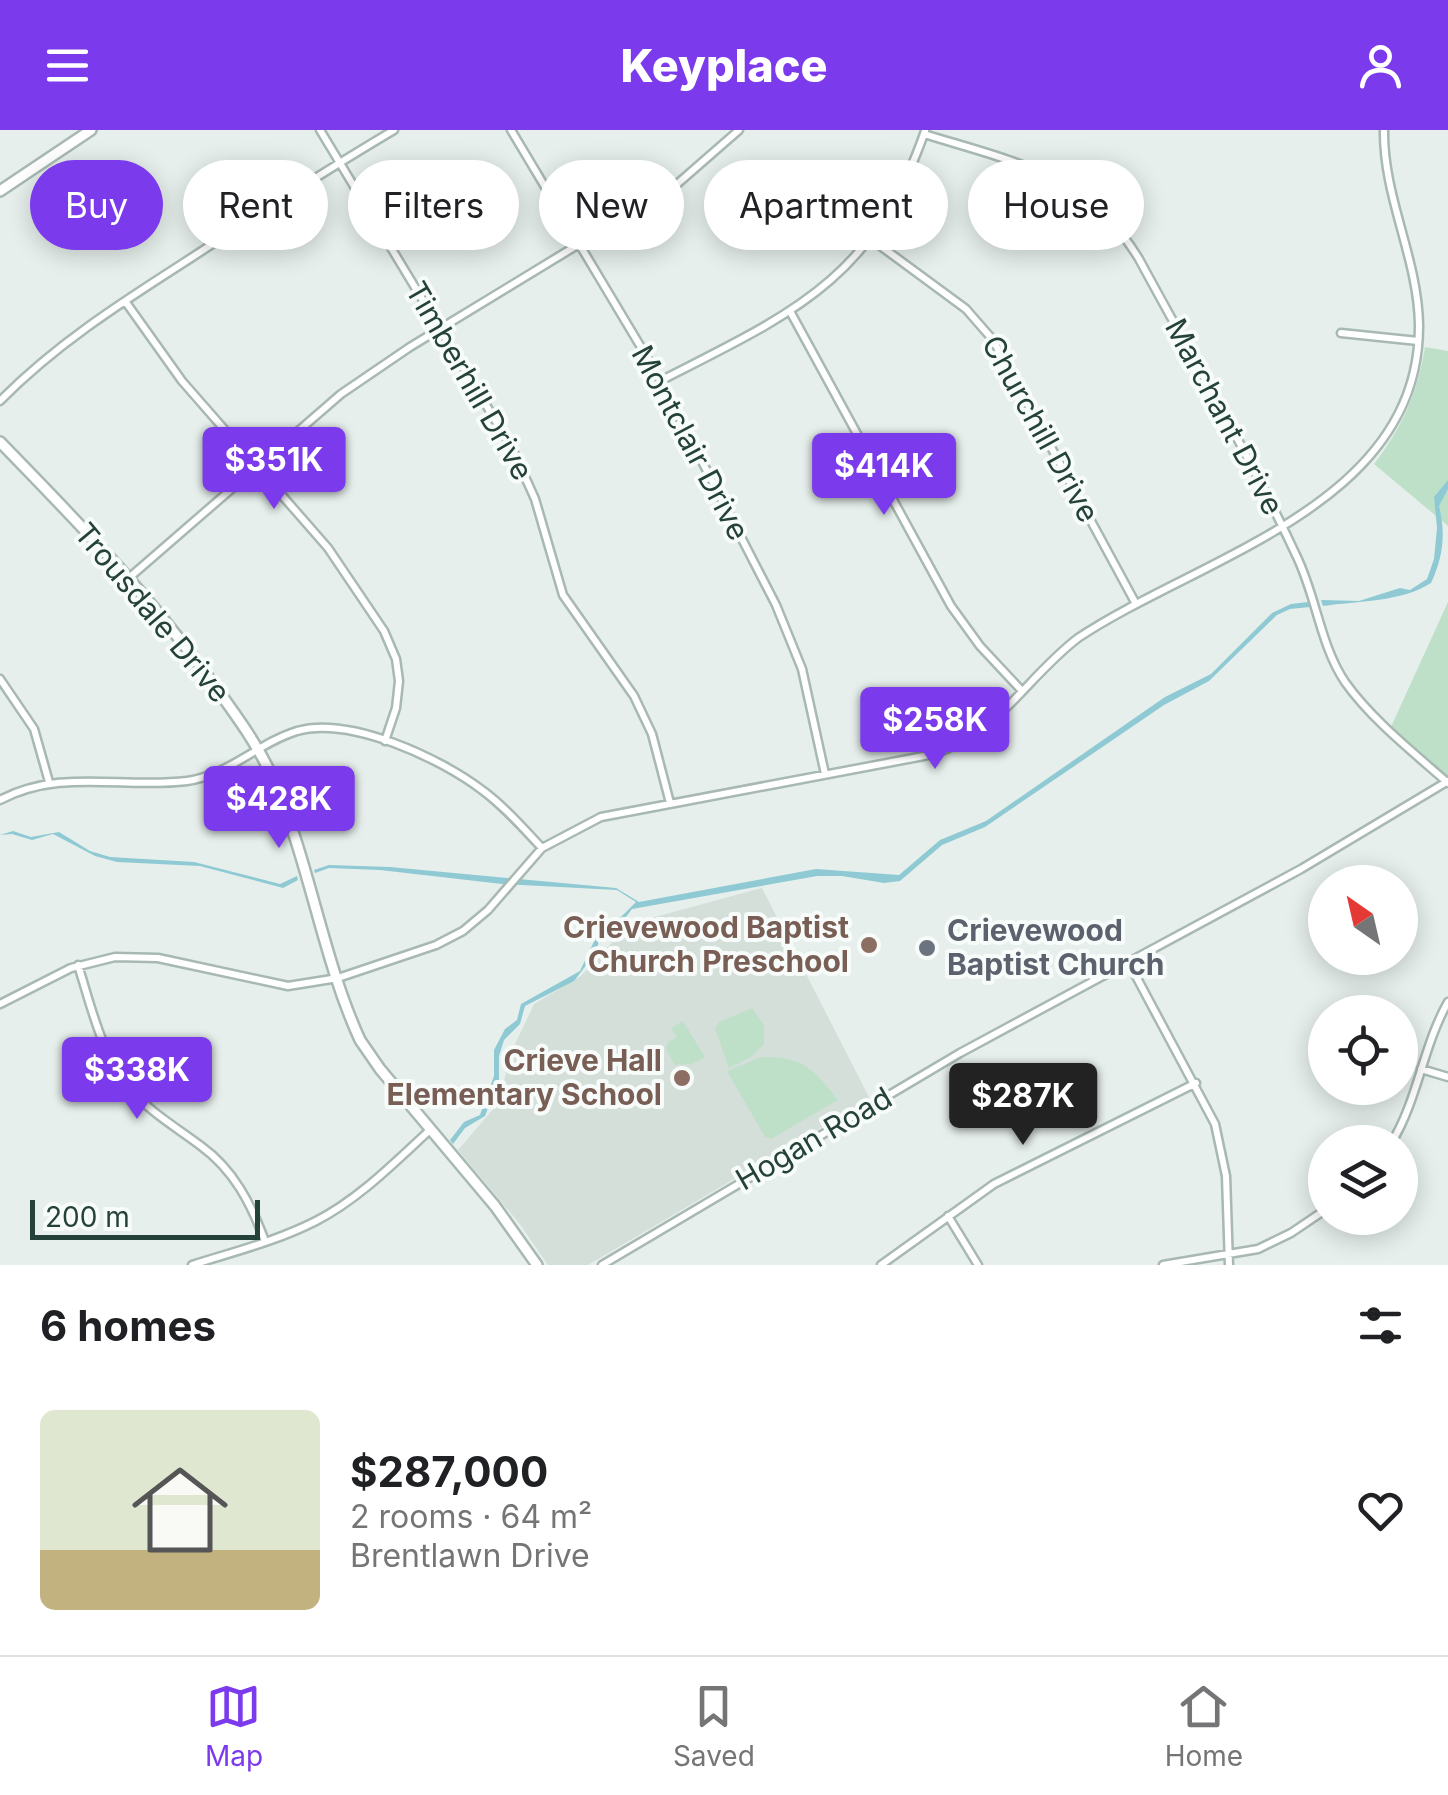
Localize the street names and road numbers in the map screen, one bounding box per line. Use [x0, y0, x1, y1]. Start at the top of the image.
street label: Timberhill Drive [399, 275, 541, 486]
street label: Marchant Drive [1158, 312, 1292, 521]
street label: Churchill Drive [975, 329, 1107, 528]
street label: Montclair Drive [625, 339, 757, 546]
street label: Trousdale Drive [67, 515, 238, 709]
street label: Hogan Road [729, 1079, 898, 1197]

